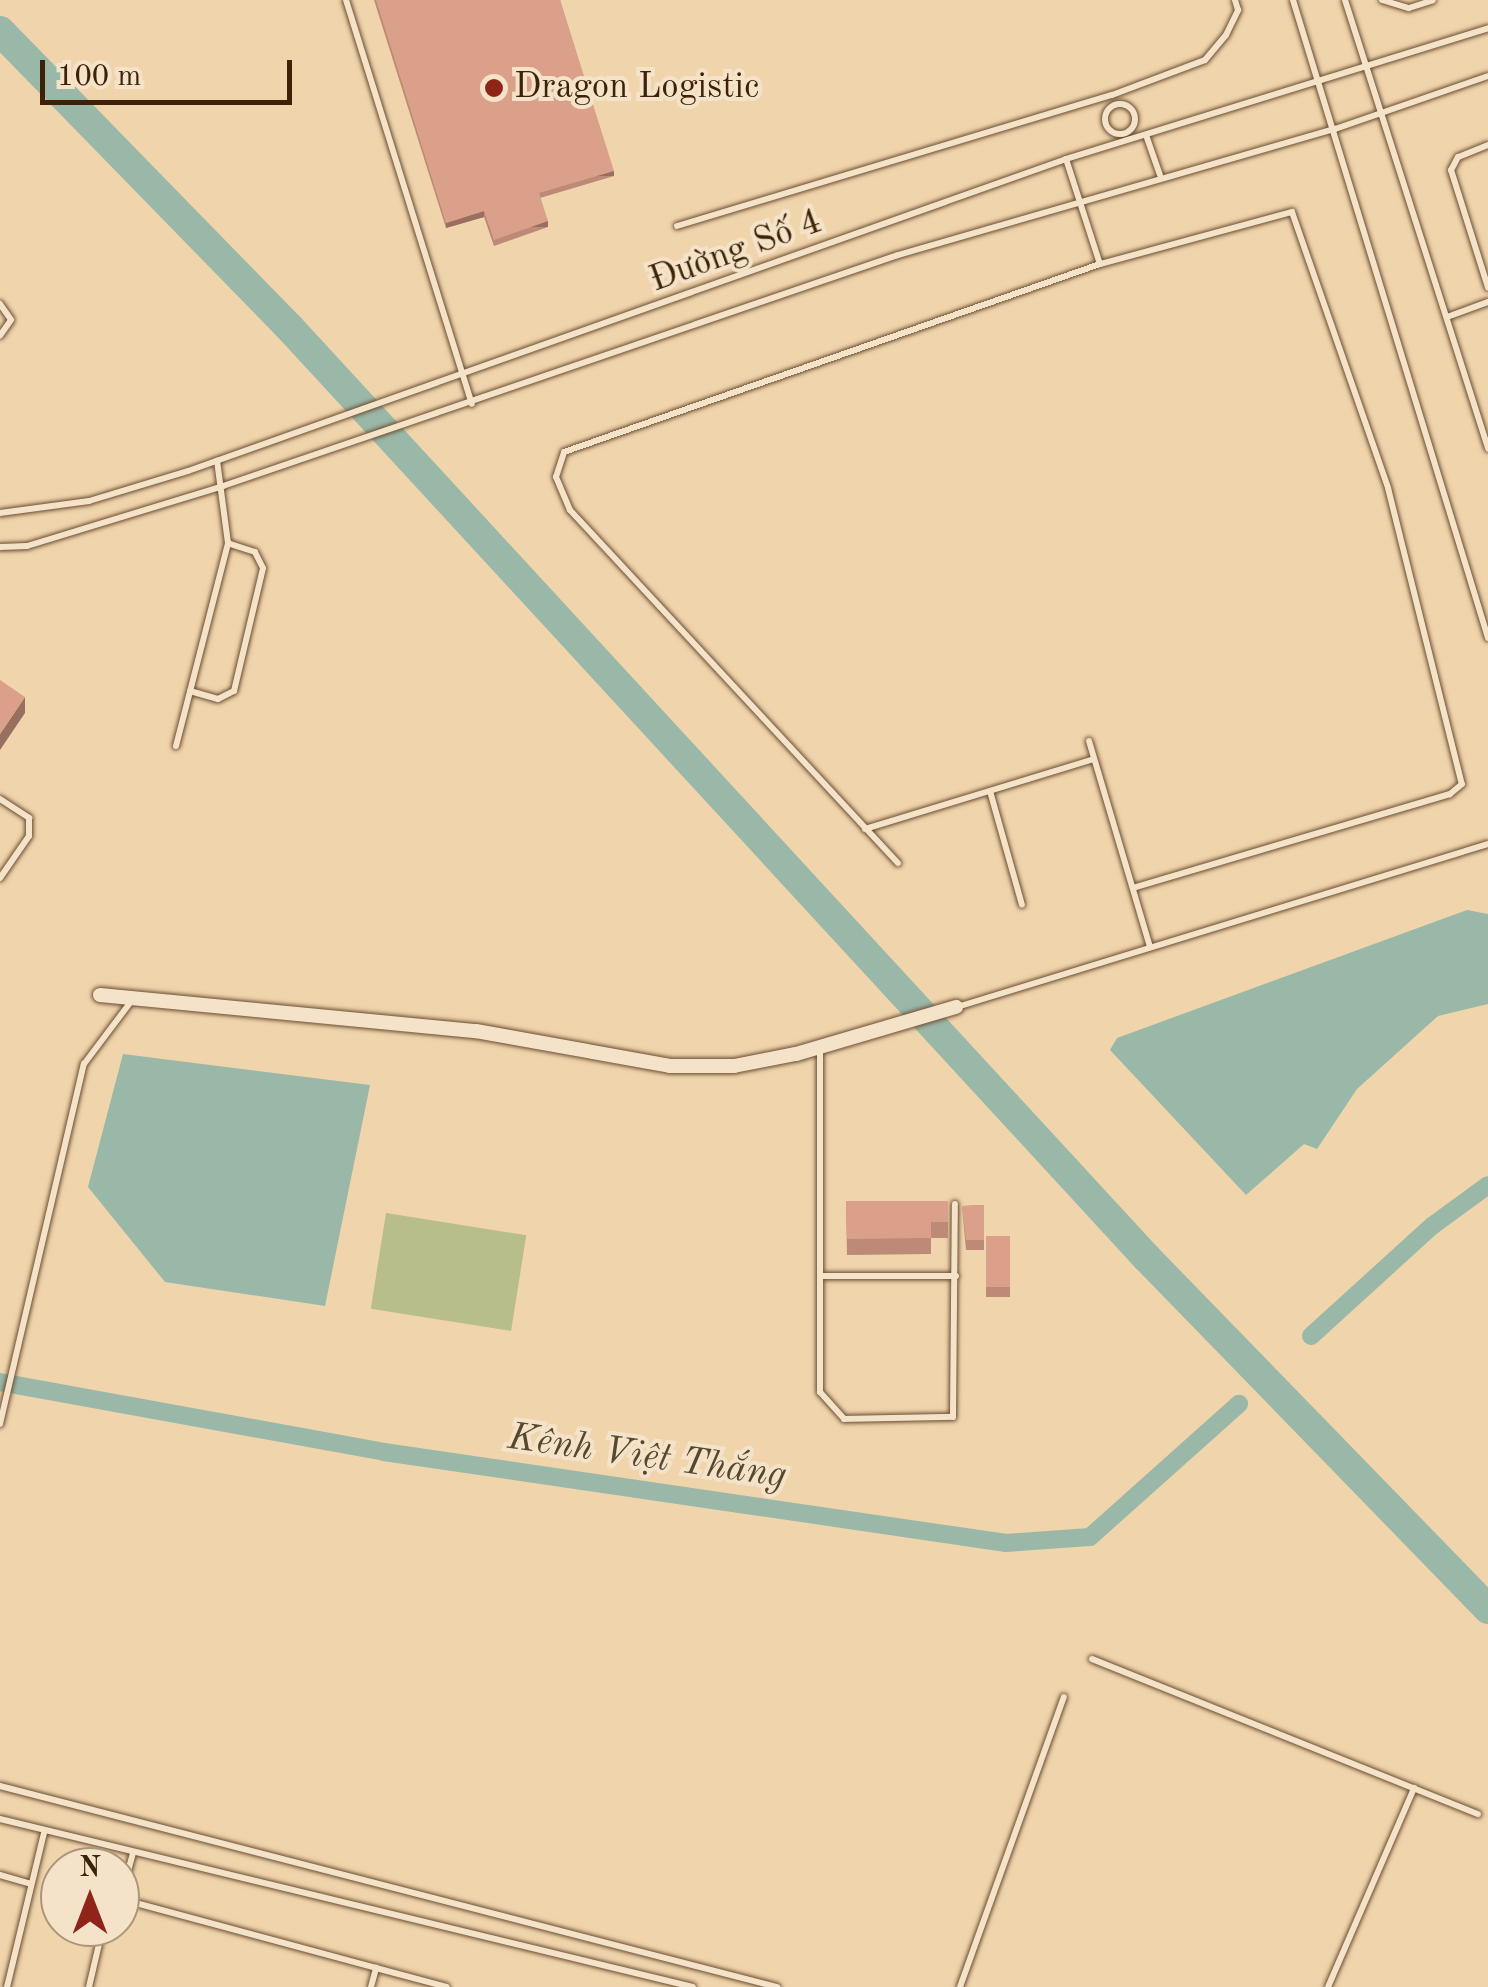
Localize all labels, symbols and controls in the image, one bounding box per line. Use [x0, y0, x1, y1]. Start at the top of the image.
scale bar [45, 40, 298, 102]
text: 100 m [57, 62, 141, 92]
place label: Dragon Logistic [514, 67, 759, 109]
marker: Dragon Logistic [483, 77, 505, 99]
street label: Đường Số 4 [644, 202, 828, 302]
water label: Kênh Việt Thắng [505, 1416, 789, 1500]
north arrow [40, 1847, 140, 1947]
text: N [79, 1855, 101, 1883]

